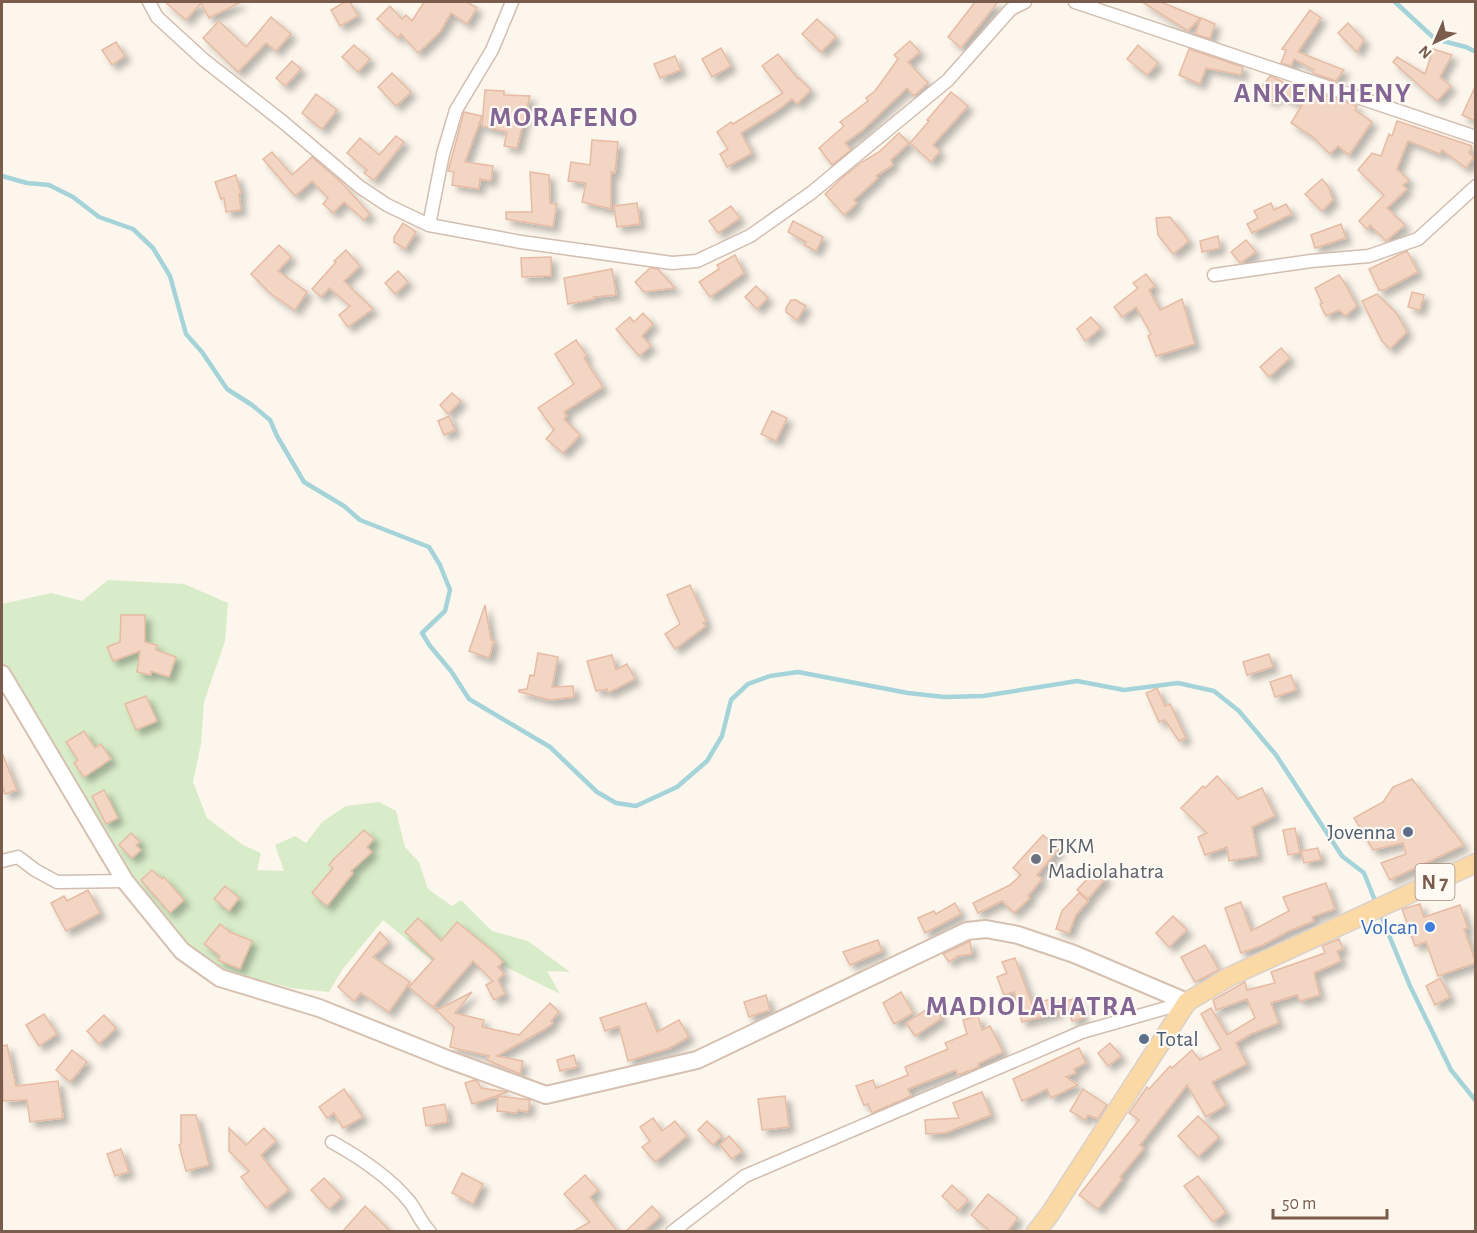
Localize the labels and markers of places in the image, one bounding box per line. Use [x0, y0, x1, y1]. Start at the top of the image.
place label: Jovenna [1327, 821, 1396, 843]
marker: Jovenna [1401, 825, 1415, 839]
place label: FJKM Madiolahatra [1048, 835, 1164, 882]
marker: FJKM Madiolahatra [1029, 852, 1043, 866]
place label: Volcan [1361, 916, 1418, 938]
marker: Volcan [1423, 920, 1437, 934]
place label: Total [1156, 1028, 1199, 1050]
marker: Total [1137, 1032, 1151, 1046]

